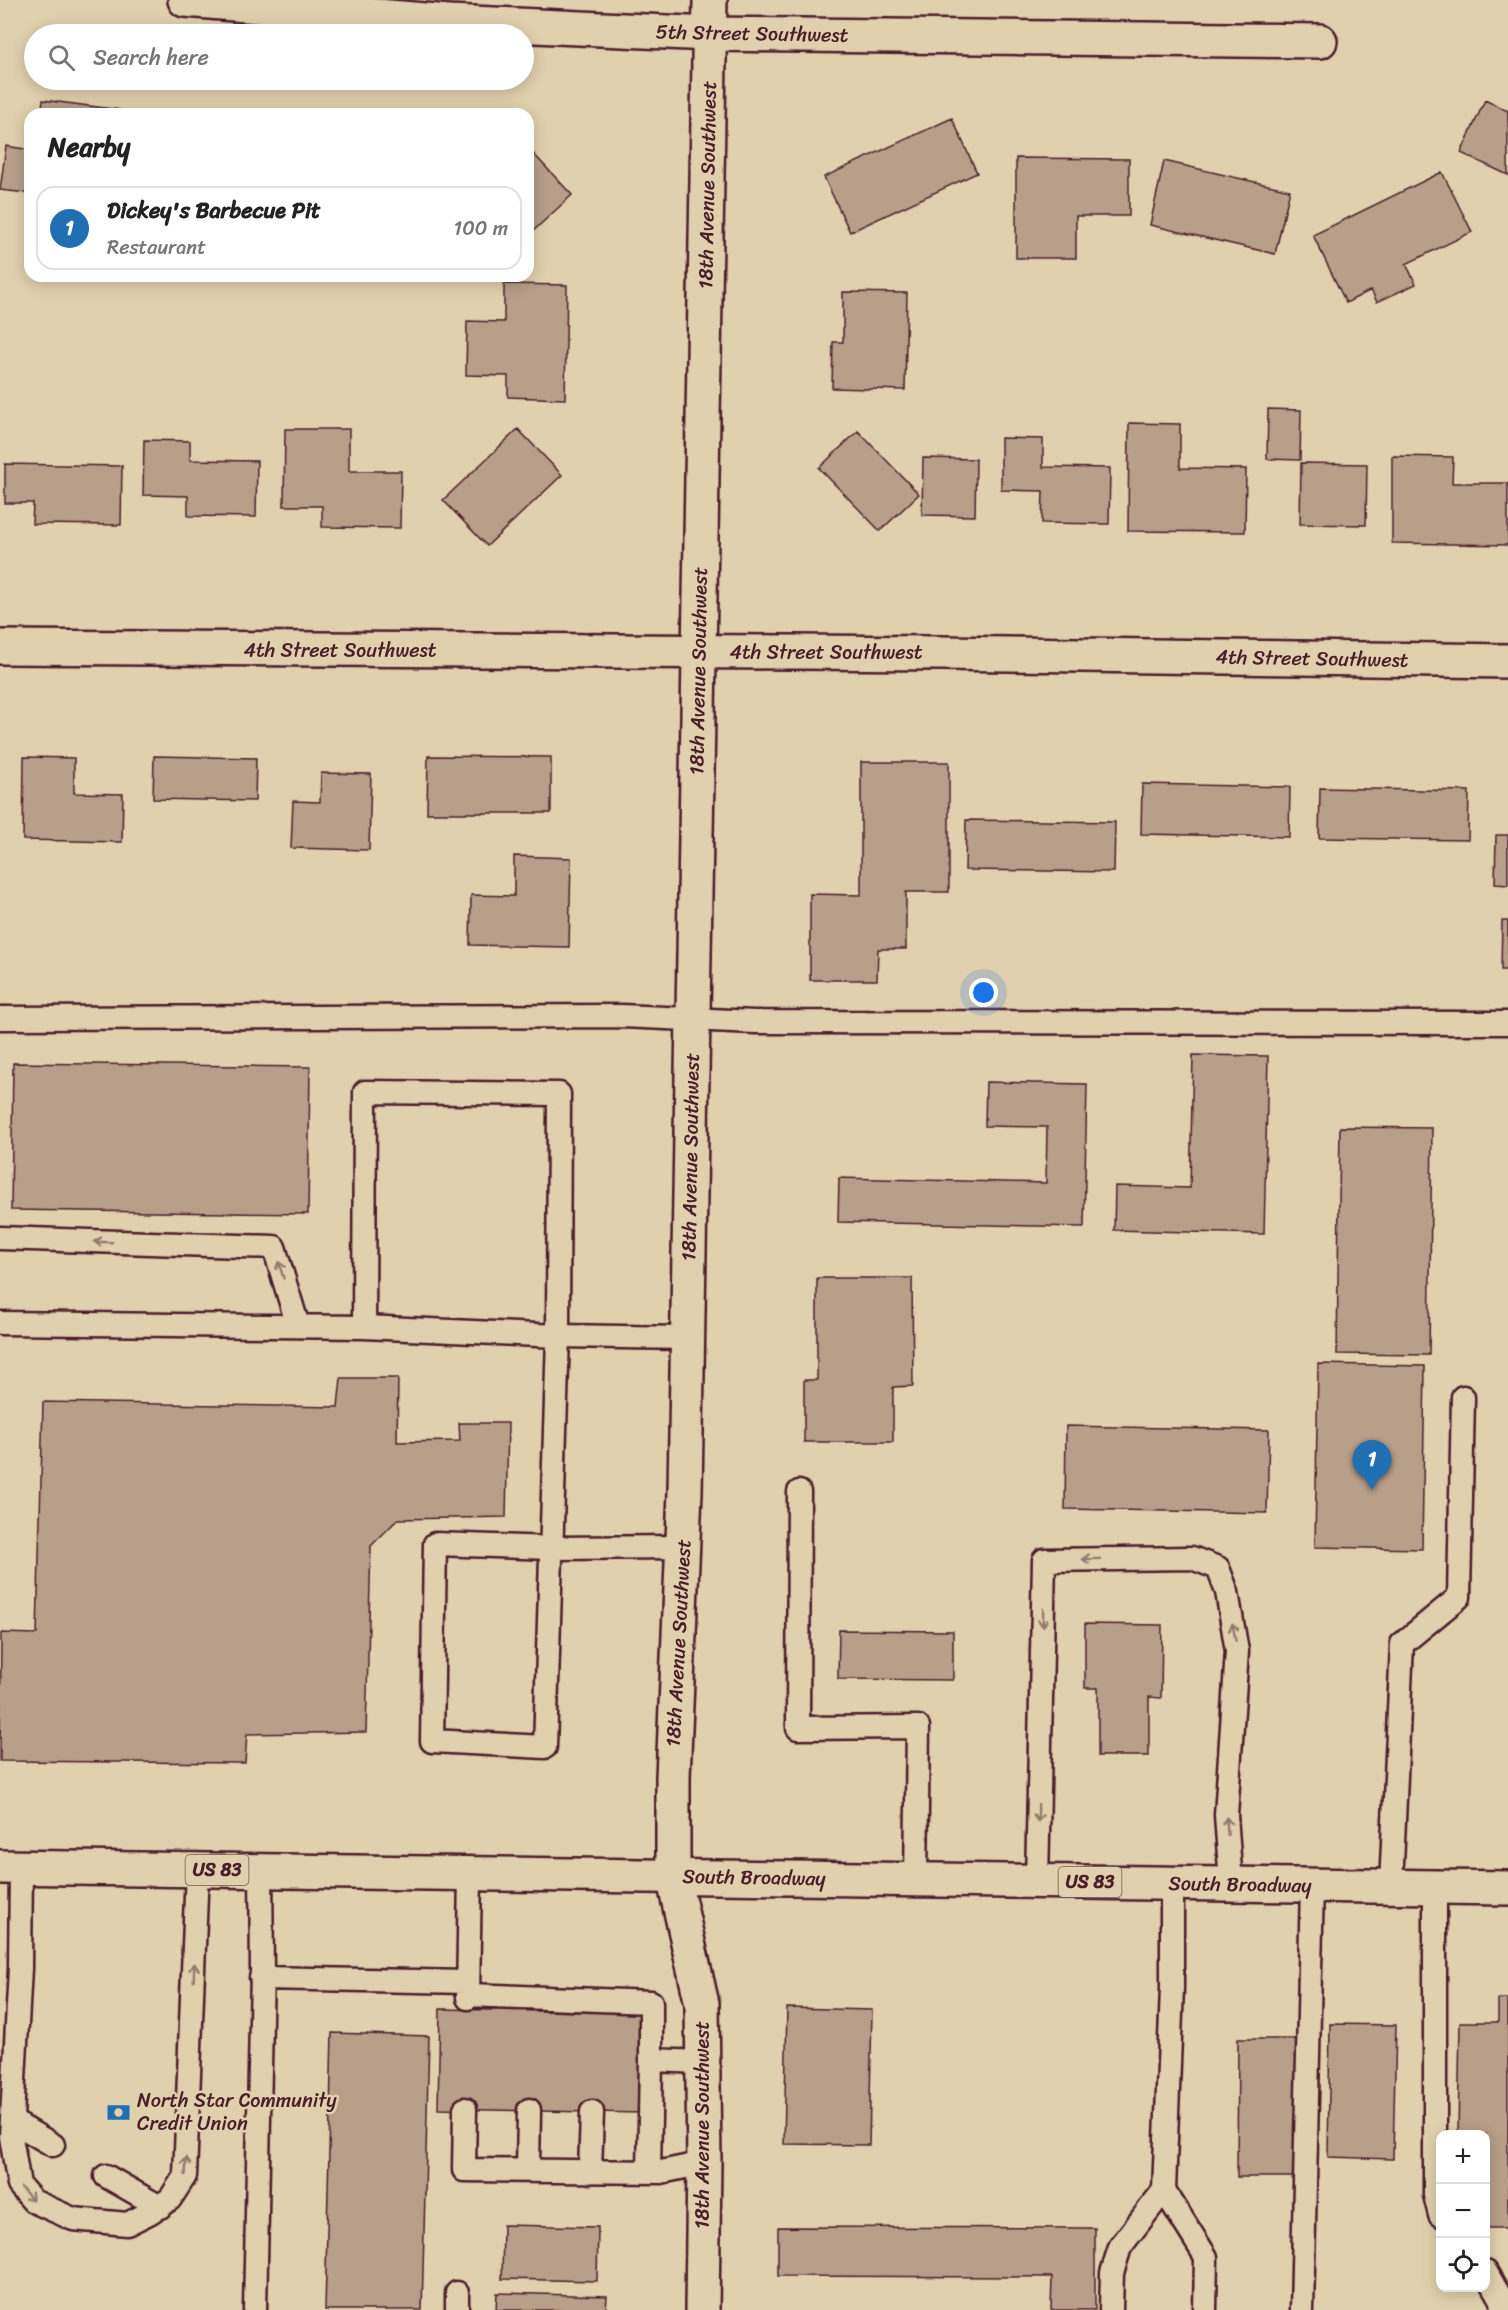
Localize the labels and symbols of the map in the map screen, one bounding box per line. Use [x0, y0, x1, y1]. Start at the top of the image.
street label: 5th Street Southwest [655, 14, 849, 53]
street label: 18th Avenue Southwest [688, 80, 727, 289]
street label: 18th Avenue Southwest [679, 566, 718, 775]
street label: 4th Street Southwest [244, 633, 437, 668]
street label: 4th Street Southwest [730, 635, 923, 670]
street label: 4th Street Southwest [1215, 639, 1409, 678]
your location [969, 978, 998, 1007]
street label: 18th Avenue Southwest [671, 1052, 710, 1261]
one-way arrow [93, 1236, 113, 1247]
one-way arrow [275, 1261, 286, 1280]
pin: 1 [1352, 1440, 1392, 1490]
street label: 18th Avenue Southwest [656, 1538, 701, 1748]
one-way arrow [1082, 1553, 1102, 1565]
one-way arrow [1037, 1608, 1049, 1628]
one-way arrow [1228, 1622, 1239, 1642]
one-way arrow [1033, 1803, 1044, 1823]
one-way arrow [1221, 1816, 1232, 1836]
road number: US 83 [186, 1855, 248, 1885]
street label: South Broadway [682, 1859, 827, 1896]
street label: South Broadway [1168, 1866, 1313, 1903]
road number: US 83 [1058, 1867, 1122, 1897]
one-way arrow [188, 1962, 199, 1982]
street label: 18th Avenue Southwest [685, 2021, 720, 2229]
place label: North Star Community Credit Union [137, 2083, 337, 2141]
bank icon: North Star Community Credit Union [106, 2099, 132, 2125]
one-way arrow [180, 2157, 191, 2177]
one-way arrow [20, 2186, 34, 2201]

